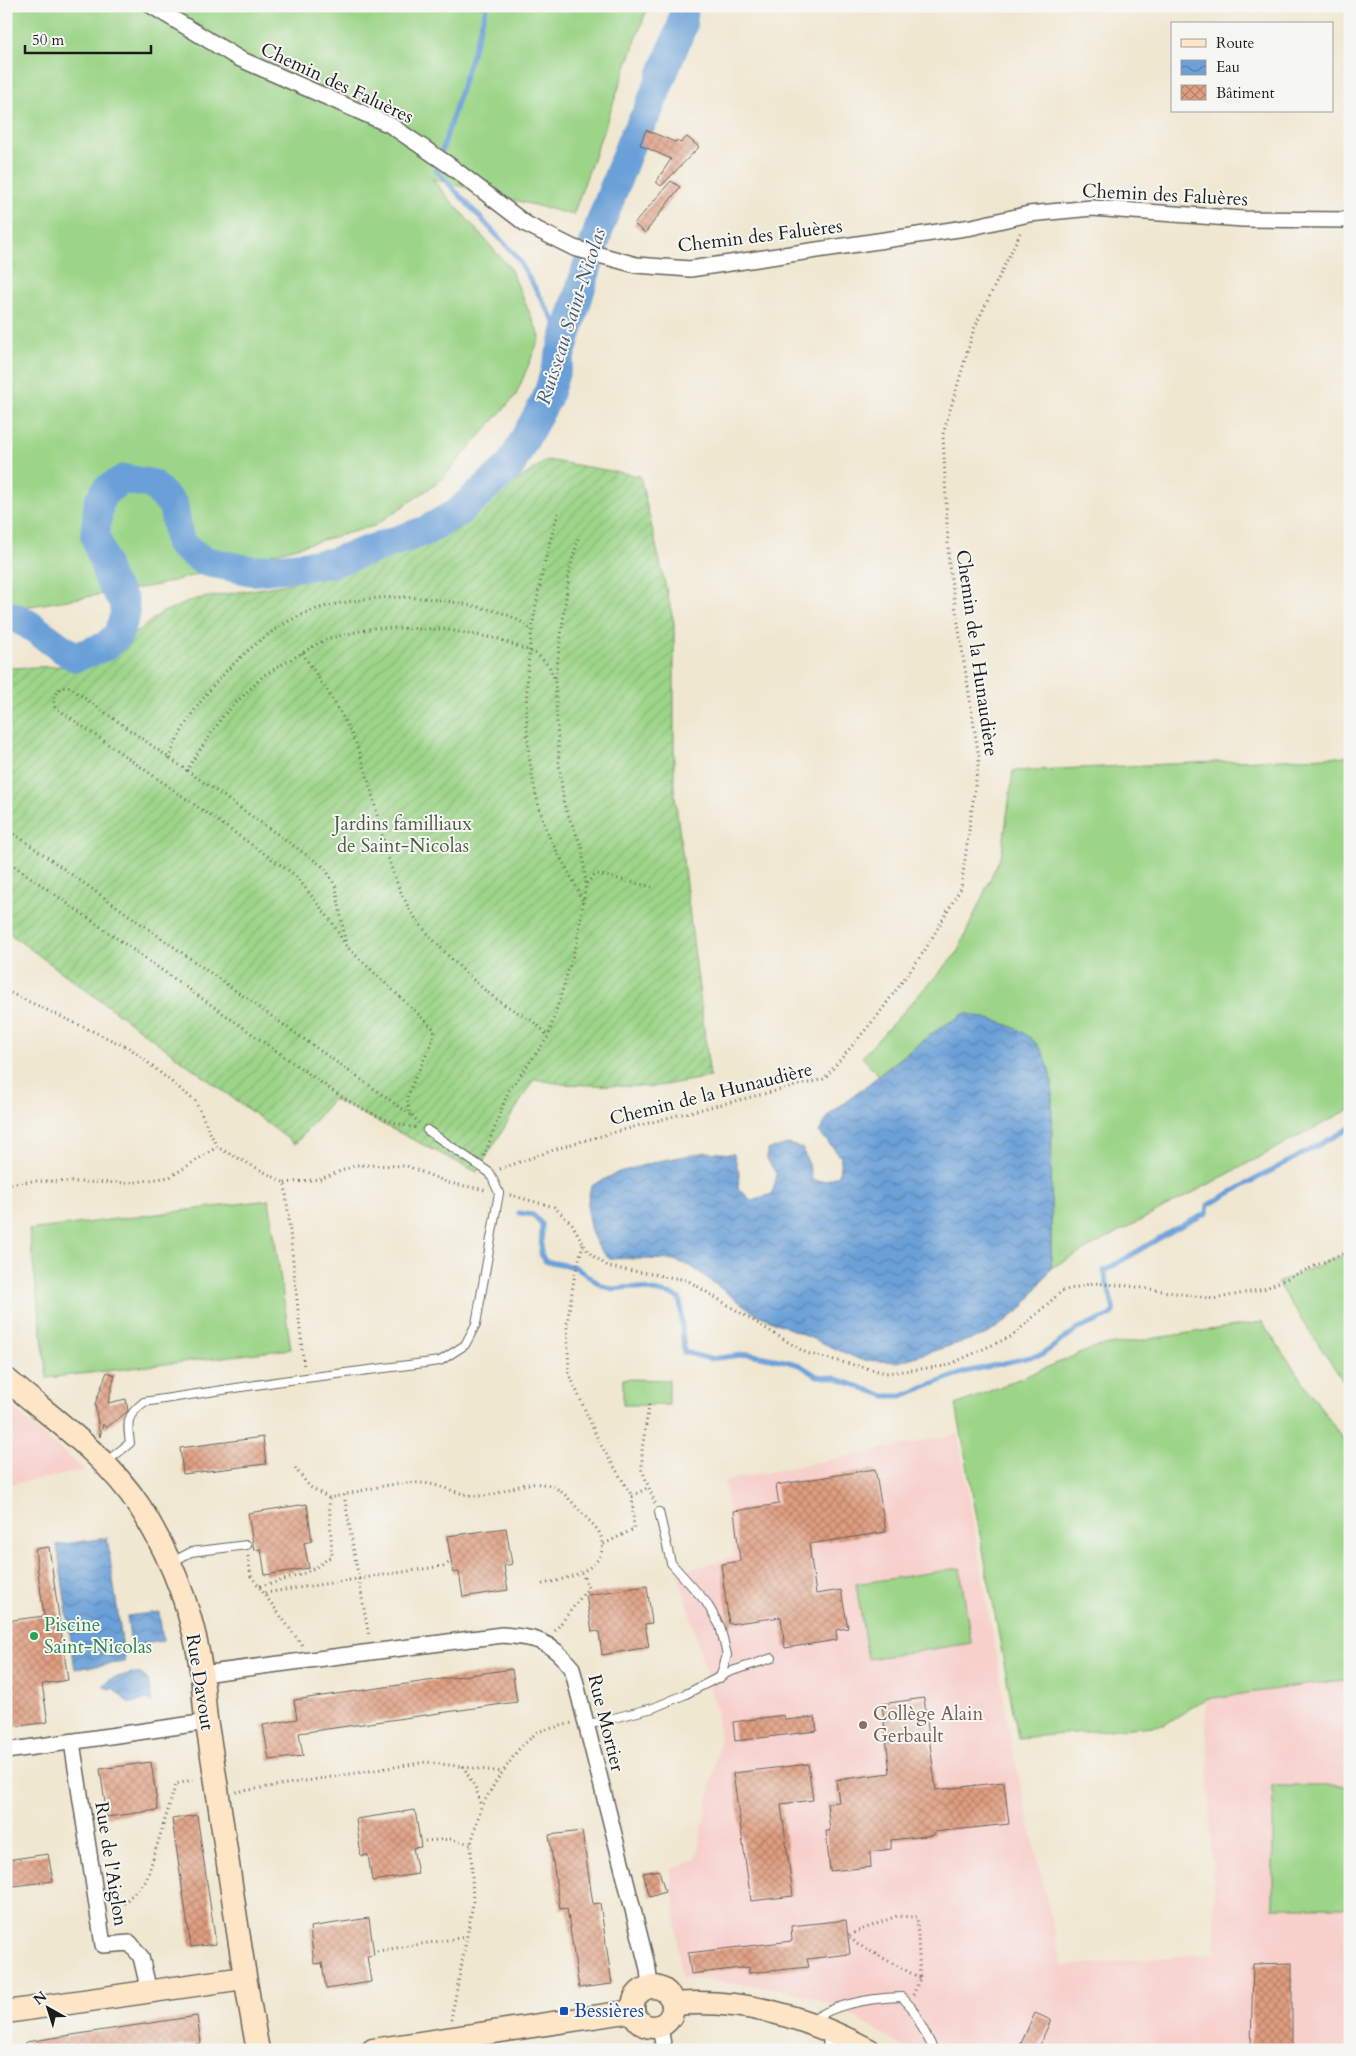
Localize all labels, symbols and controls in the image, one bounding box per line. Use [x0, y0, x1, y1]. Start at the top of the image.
scale bar [25, 22, 151, 54]
legend [1171, 22, 1334, 112]
text: 50 m [32, 30, 64, 50]
text: Route [1216, 33, 1254, 53]
street label: Chemin des Faluères [256, 36, 418, 130]
text: Eau [1216, 57, 1240, 77]
text: Bâtiment [1216, 83, 1275, 103]
street label: Chemin des Faluères [1081, 178, 1249, 212]
street label: Chemin des Faluères [676, 213, 844, 259]
water label: Ruisseau Saint-Nicolas [530, 224, 612, 408]
street label: Chemin de la Hunaudière [950, 548, 1004, 758]
park label: Jardins familliaux de Saint-Nicolas [331, 811, 472, 859]
street label: Chemin de la Hunaudière [607, 1056, 815, 1132]
place label: Piscine Saint-Nicolas [44, 1612, 152, 1660]
marker: Piscine Saint-Nicolas [28, 1630, 40, 1642]
street label: Rue Davout [180, 1632, 220, 1732]
street label: Rue Mortier [581, 1672, 631, 1774]
place label: Collège Alain Gerbault [873, 1701, 983, 1749]
marker: Collège Alain Gerbault [857, 1719, 869, 1731]
street label: Rue de l'Aiglon [88, 1800, 134, 1928]
north arrow [22, 1984, 72, 2034]
text: N [29, 1987, 51, 2009]
place label: Bessières [574, 1998, 644, 2024]
marker: Bessières [558, 2005, 570, 2017]

